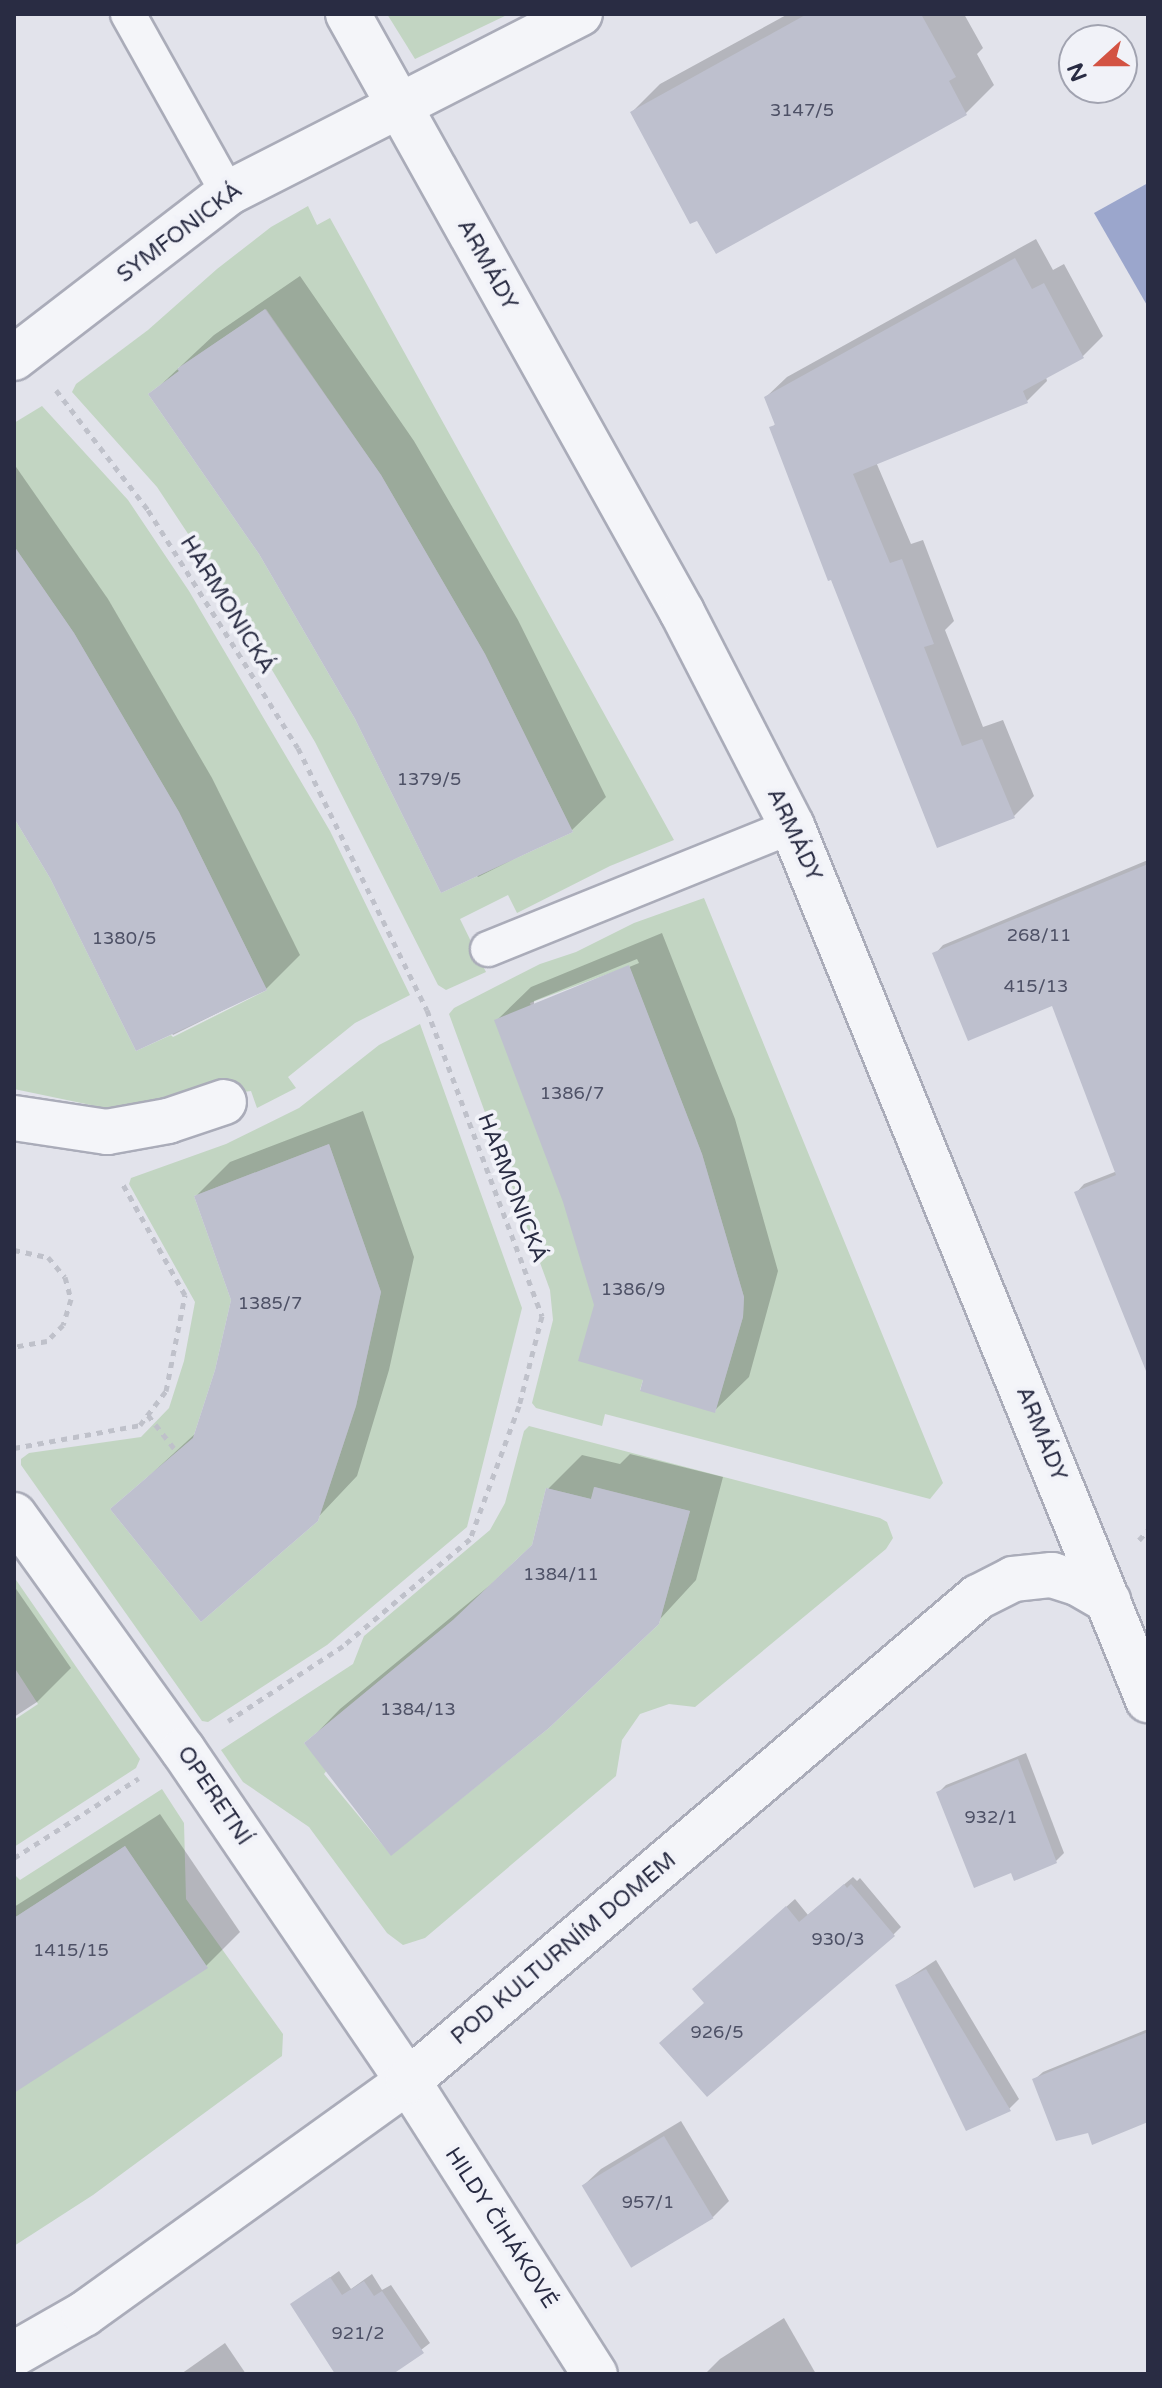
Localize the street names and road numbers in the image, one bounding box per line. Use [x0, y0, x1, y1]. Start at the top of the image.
street label: SYMFONICKÁ [112, 177, 248, 289]
street label: ARMÁDY [451, 215, 523, 315]
street label: HARMONICKÁ [174, 531, 280, 679]
street label: ARMÁDY [761, 784, 827, 886]
street label: HARMONICKÁ [471, 1110, 553, 1266]
street label: ARMÁDY [1010, 1383, 1072, 1485]
street label: OPERETNÍ [171, 1741, 257, 1851]
street label: POD KULTURNÍM DOMEM [446, 1847, 682, 2051]
street label: HILDY ČIHÁKOVÉ [439, 2143, 563, 2313]

